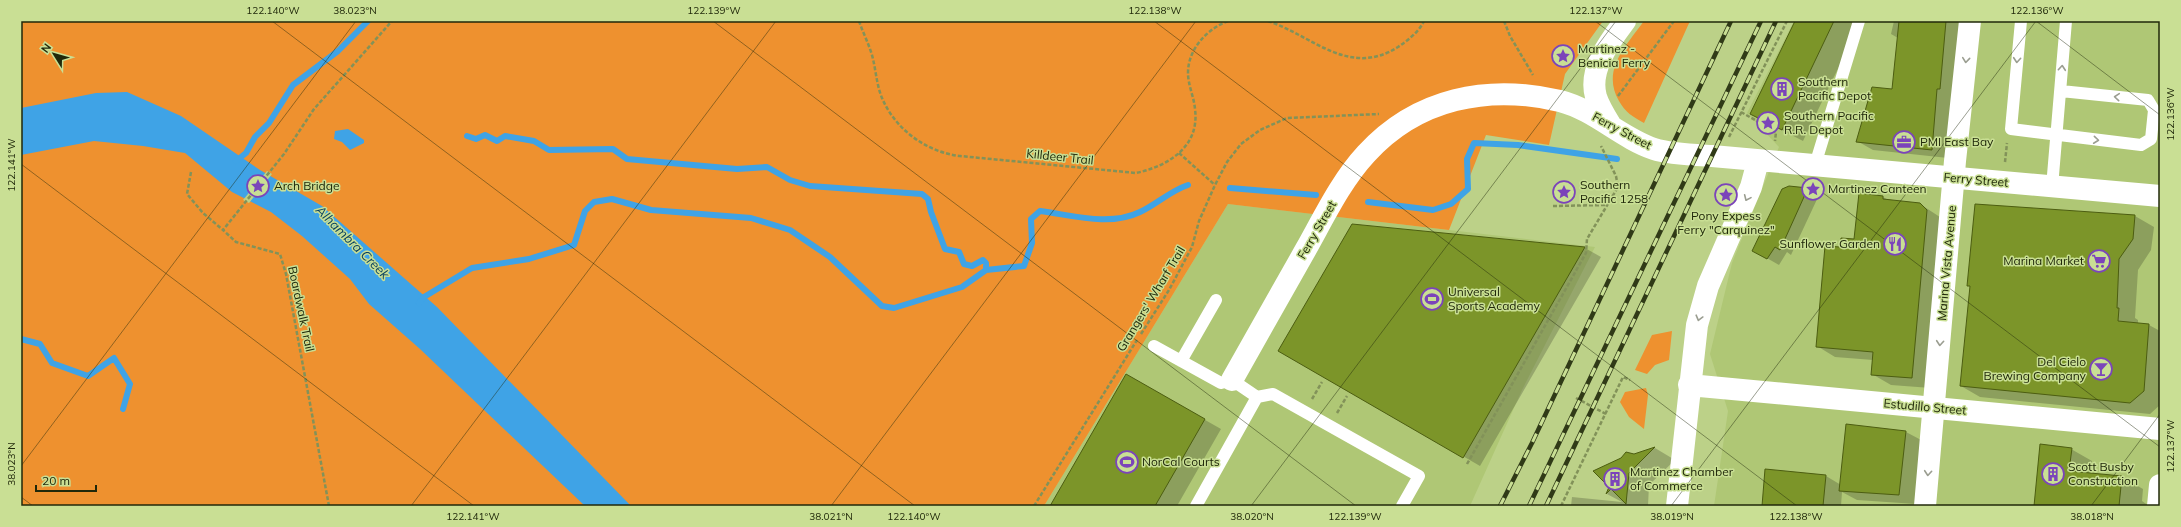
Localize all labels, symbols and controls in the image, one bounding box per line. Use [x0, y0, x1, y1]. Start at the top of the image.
text: 122.140°W [246, 4, 300, 17]
text: 38.023°N [333, 4, 377, 17]
text: 122.139°W [687, 4, 741, 17]
text: 122.138°W [1128, 4, 1182, 17]
text: 122.137°W [1569, 4, 1623, 17]
text: 122.136°W [2010, 4, 2064, 17]
north arrow [34, 34, 74, 74]
text: N [38, 40, 54, 56]
place label: Martinez - Benicia Ferry [1578, 41, 1651, 70]
place icon: Martinez - Benicia Ferry [1550, 43, 1576, 69]
one-way arrow [1962, 57, 1971, 63]
one-way arrow [2013, 57, 2022, 63]
one-way arrow [2058, 65, 2067, 71]
place label: Southern Pacific Depot [1798, 74, 1871, 103]
building icon: Southern Pacific Depot [1769, 76, 1795, 102]
text: 122.136°W [2164, 87, 2177, 141]
one-way arrow [2114, 92, 2120, 101]
place label: Southern Pacific R.R. Depot [1784, 108, 1874, 137]
street label: Ferry Street [1590, 109, 1654, 152]
place icon: Southern Pacific R.R. Depot [1755, 110, 1781, 136]
office icon: PMI East Bay [1891, 129, 1917, 155]
place label: PMI East Bay [1920, 134, 1994, 149]
one-way arrow [2093, 135, 2099, 144]
text: 122.141°W [5, 138, 18, 192]
street label: Killdeer Trail [1026, 146, 1094, 167]
street label: Ferry Street [1943, 169, 2009, 190]
place icon: Arch Bridge [245, 173, 271, 199]
place icon: Martinez Canteen [1800, 176, 1826, 202]
place label: Southern Pacific 1258 [1580, 177, 1648, 206]
place label: Arch Bridge [274, 178, 340, 193]
place icon: Southern Pacific 1258 [1551, 179, 1577, 205]
place label: Martinez Canteen [1828, 181, 1927, 196]
place icon: Pony Expess Ferry "Carquinez" [1713, 182, 1739, 208]
one-way arrow [1744, 193, 1752, 201]
street label: Ferry Street [1294, 198, 1339, 262]
water label: Alhambra Creek [312, 201, 393, 282]
street label: Marina Vista Avenue [1934, 205, 1959, 321]
place label: Pony Expess Ferry "Carquinez" [1677, 208, 1775, 237]
restaurant icon: Sunflower Garden [1882, 231, 1908, 257]
place label: Sunflower Garden [1780, 236, 1880, 251]
street label: Grangers' Wharf Trail [1113, 243, 1188, 354]
supermarket icon: Marina Market [2086, 248, 2112, 274]
place label: Marina Market [2003, 253, 2084, 268]
street label: Boardwalk Trail [285, 265, 318, 353]
place label: Universal Sports Academy [1448, 284, 1541, 313]
sports icon: Universal Sports Academy [1419, 286, 1445, 312]
one-way arrow [1695, 315, 1704, 322]
one-way arrow [1936, 340, 1945, 346]
place label: Del Cielo Brewing Company [1984, 354, 2087, 383]
bar icon: Del Cielo Brewing Company [2088, 356, 2114, 382]
street label: Estudillo Street [1883, 395, 1967, 418]
text: 122.137°W [2164, 419, 2177, 473]
text: 38.023°N [5, 442, 18, 486]
sports icon: NorCal Courts [1114, 449, 1140, 475]
place label: NorCal Courts [1142, 454, 1220, 469]
place label: Scott Busby Construction [2068, 459, 2138, 488]
building icon: Scott Busby Construction [2040, 461, 2066, 487]
place label: Martinez Chamber of Commerce [1630, 464, 1734, 493]
building icon: Martinez Chamber of Commerce [1602, 466, 1628, 492]
scale bar [36, 467, 96, 493]
one-way arrow [1924, 470, 1933, 476]
text: 20 m [42, 473, 70, 488]
text: 122.141°W [446, 510, 500, 523]
text: 38.021°N [809, 510, 853, 523]
text: 122.140°W [887, 510, 941, 523]
text: 38.020°N [1230, 510, 1274, 523]
text: 122.139°W [1328, 510, 1382, 523]
text: 38.019°N [1650, 510, 1694, 523]
text: 122.138°W [1769, 510, 1823, 523]
text: 38.018°N [2070, 510, 2114, 523]

